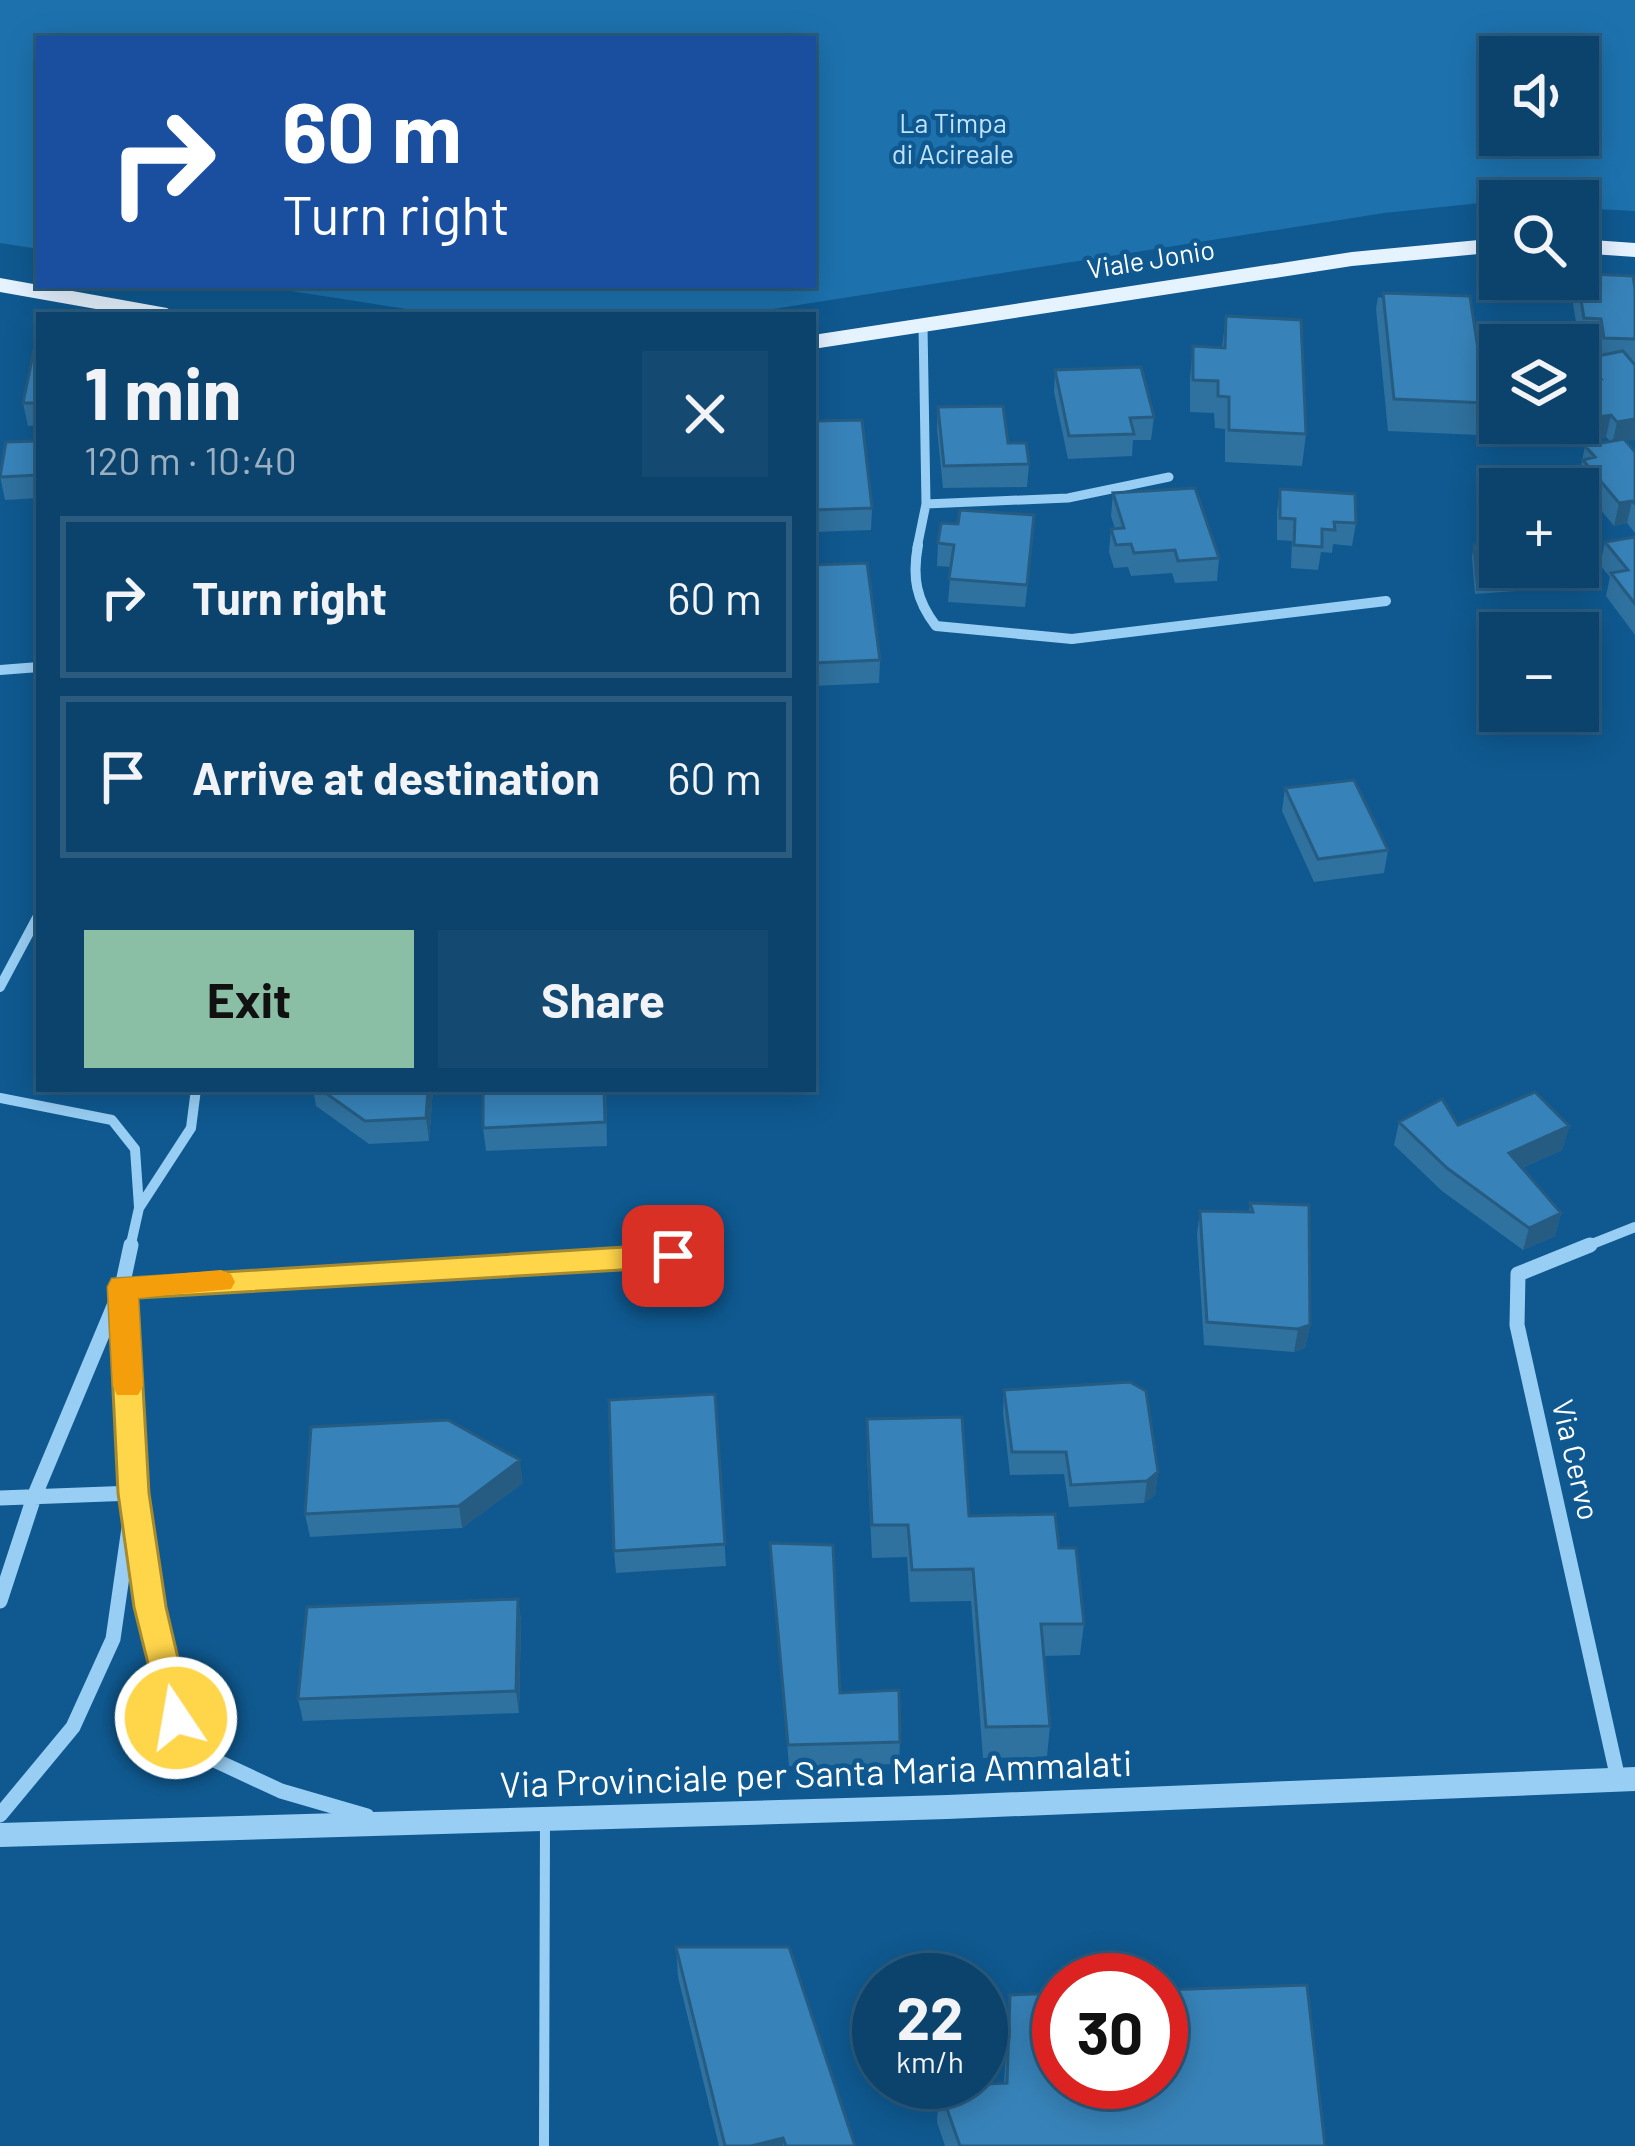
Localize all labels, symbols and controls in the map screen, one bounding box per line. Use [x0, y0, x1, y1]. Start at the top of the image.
map controls [1479, 36, 1599, 732]
button: sound [1479, 36, 1599, 156]
text: 60 m [282, 79, 462, 180]
icon: right [84, 84, 240, 240]
park label: La Timpa di Acireale [892, 106, 1014, 169]
button: search [1479, 180, 1599, 300]
text: Turn right [282, 181, 510, 246]
street label: Viale Jonio [1084, 232, 1217, 284]
button: layers [1479, 324, 1599, 444]
text: 1 min [84, 348, 242, 434]
button: close [642, 351, 768, 477]
text: 120 m · 10:40 [84, 436, 297, 483]
button: + [1479, 468, 1599, 588]
icon: right [90, 564, 156, 630]
text: Turn right [192, 570, 387, 624]
text: 60 m [667, 570, 762, 624]
button: − [1479, 612, 1599, 732]
icon: arrive [90, 744, 156, 810]
text: Arrive at destination [192, 750, 600, 804]
text: 60 m [667, 750, 762, 804]
button: Exit [84, 930, 414, 1068]
button: Share [438, 930, 768, 1068]
pin [622, 1205, 724, 1307]
icon: arrive [640, 1223, 706, 1289]
street label: Via Cervo [1546, 1396, 1608, 1523]
position arrow [113, 1655, 239, 1781]
street label: Via Provinciale per Santa Maria Ammalati [499, 1740, 1133, 1805]
speed limit sign: 30 [1032, 1953, 1188, 2109]
text: 22 [896, 1980, 964, 2052]
text: km/h [896, 2043, 964, 2079]

